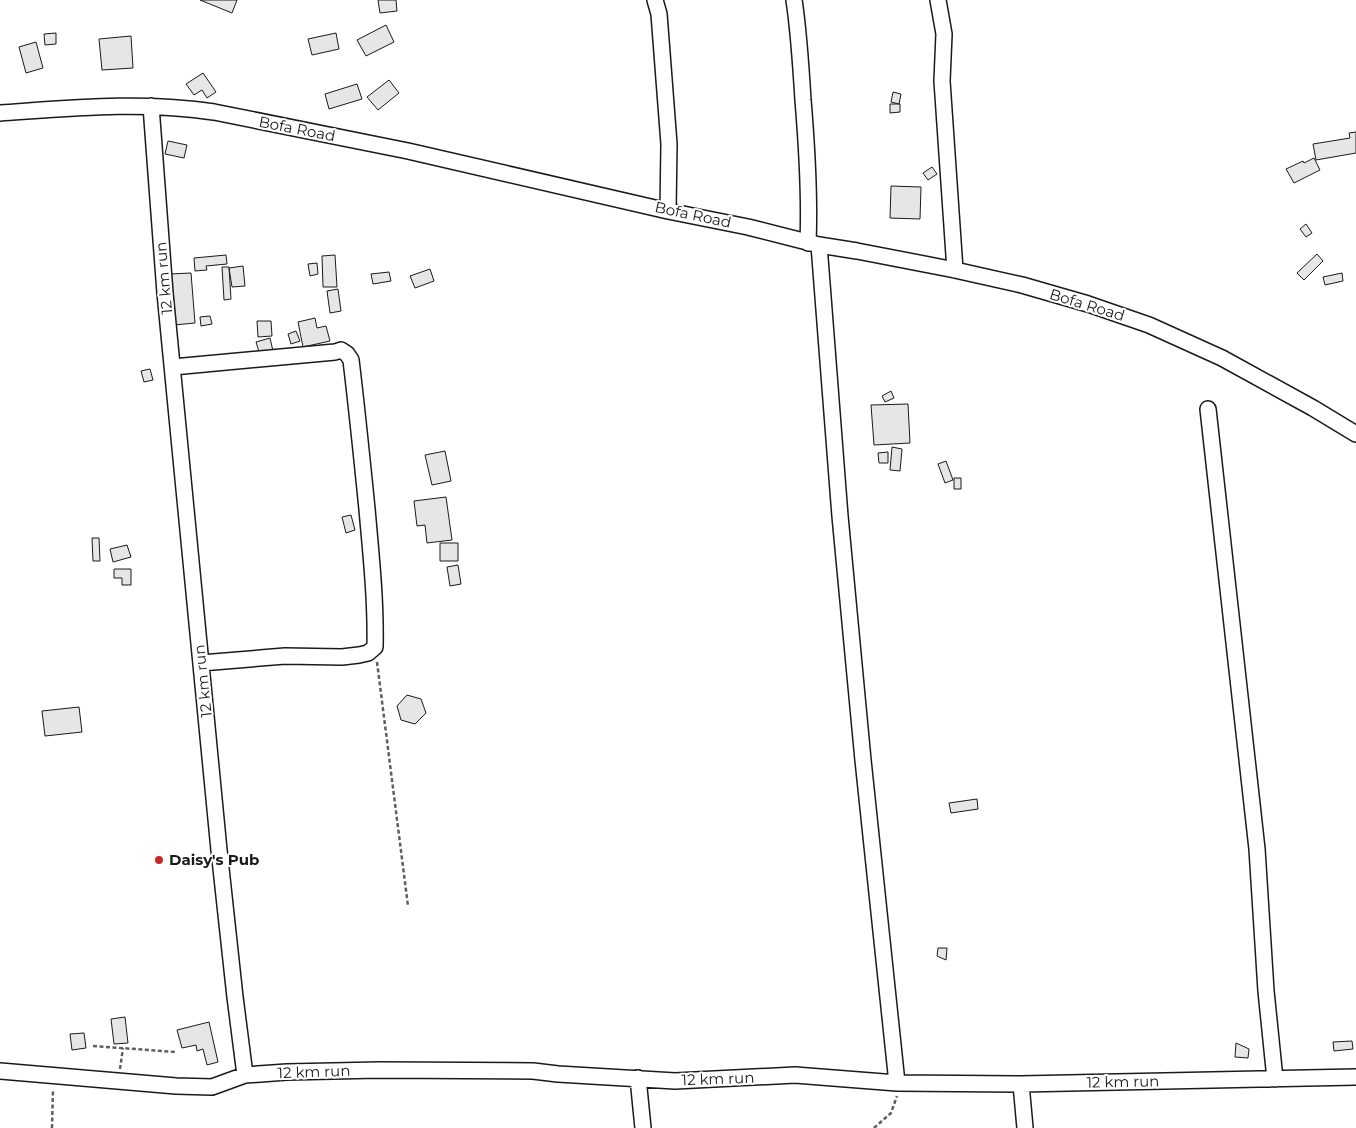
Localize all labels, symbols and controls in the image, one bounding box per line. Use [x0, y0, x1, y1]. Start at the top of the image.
street label: Bofa Road [257, 112, 337, 145]
street label: Bofa Road [653, 197, 733, 232]
street label: 12 km run [151, 241, 176, 315]
street label: Bofa Road [1047, 284, 1127, 325]
street label: 12 km run [189, 644, 216, 718]
place label: Daisy's Pub [169, 850, 259, 869]
marker: Daisy's Pub [153, 854, 165, 866]
street label: 12 km run [277, 1061, 351, 1082]
street label: 12 km run [681, 1068, 755, 1089]
street label: 12 km run [1086, 1071, 1160, 1092]

